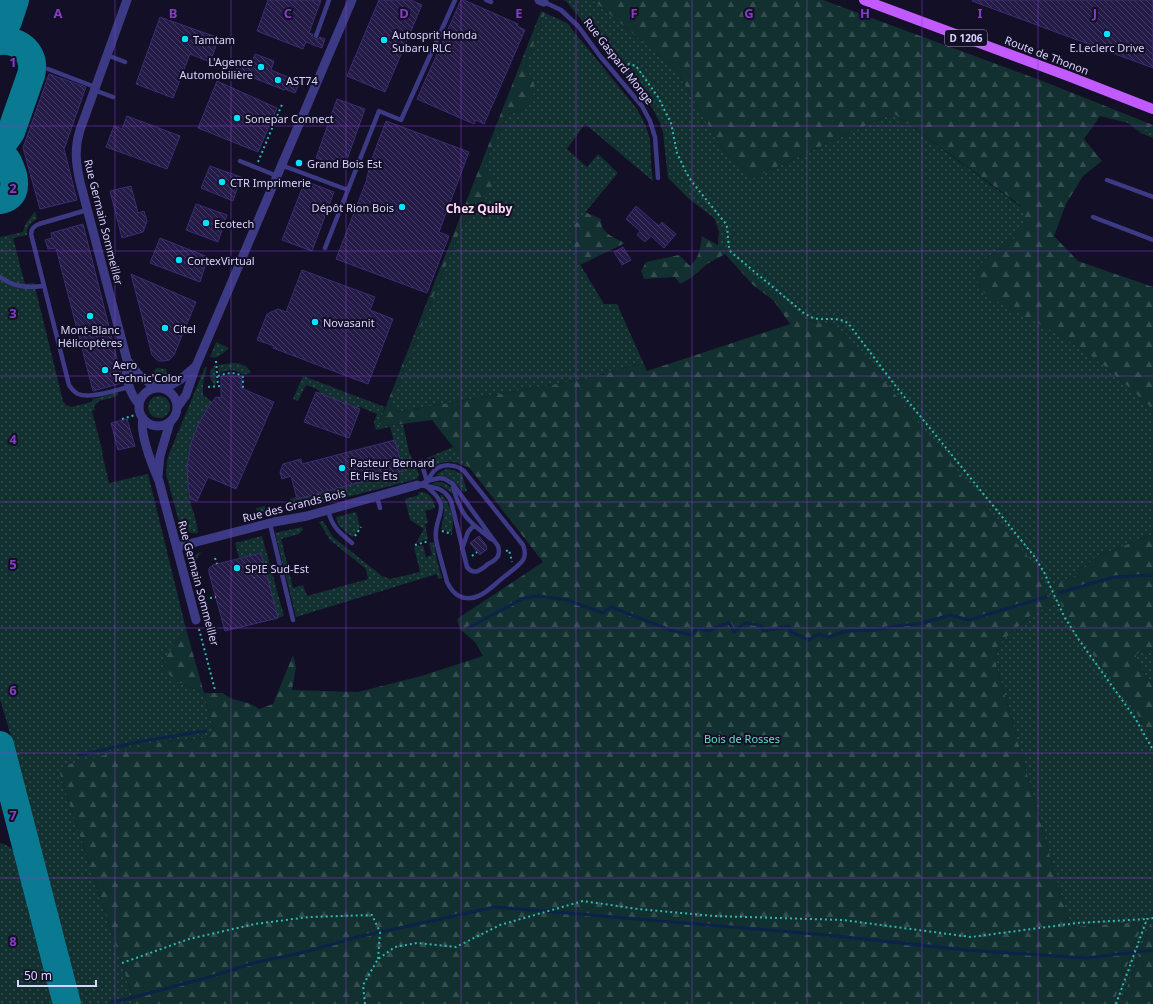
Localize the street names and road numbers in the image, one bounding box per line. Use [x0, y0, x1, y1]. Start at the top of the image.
street label: Rue Gaspard Monge [581, 15, 657, 107]
road number: D 1206 [945, 30, 987, 46]
street label: Route de Thonon [1003, 32, 1091, 78]
street label: Rue Germain Sommeiller [81, 158, 127, 287]
street label: Rue des Grands Bois [241, 485, 347, 525]
street label: Rue Germain Sommeiller [175, 519, 223, 648]

